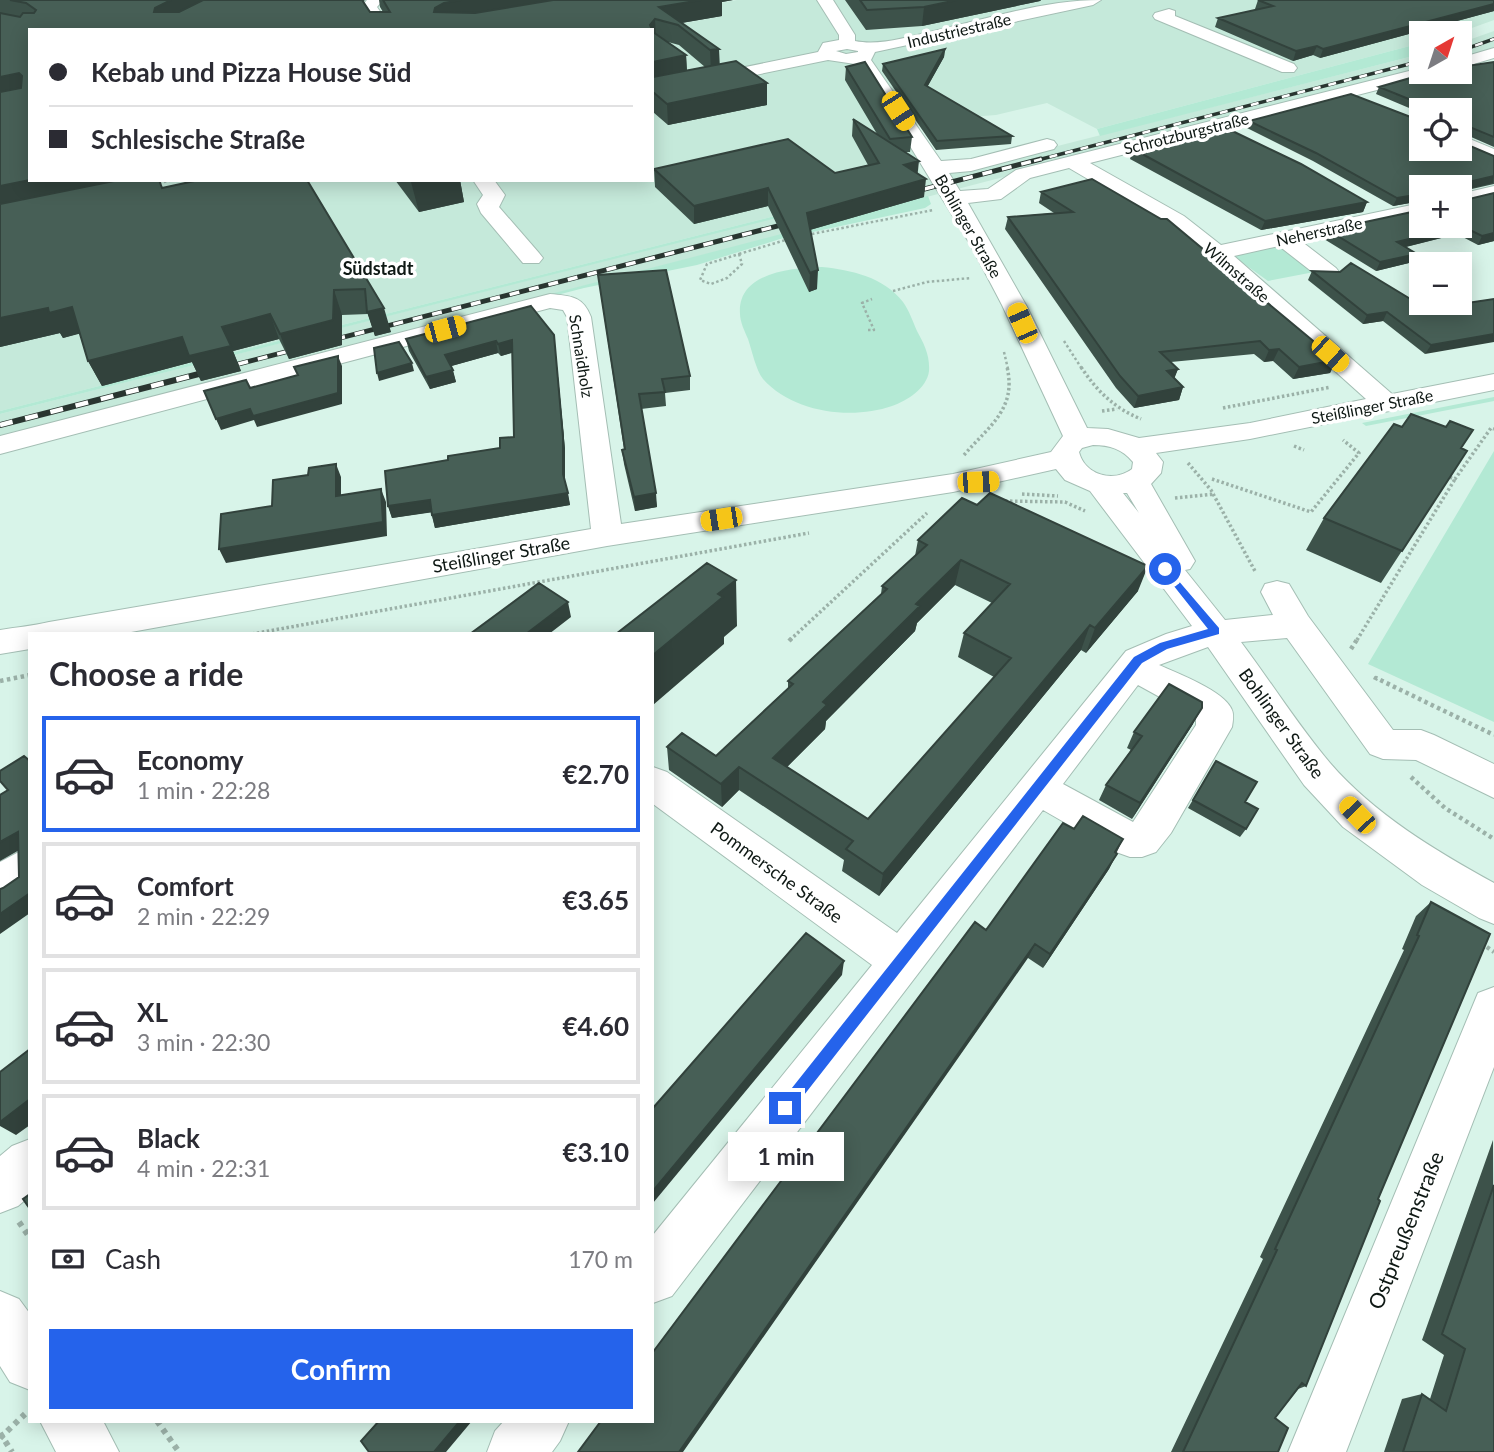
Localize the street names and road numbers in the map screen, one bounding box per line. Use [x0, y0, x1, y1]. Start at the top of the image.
street label: Industriestraße [905, 9, 1013, 51]
street label: Schrotzburgstraße [1121, 108, 1251, 158]
street label: Bohlinger Straße [932, 171, 1006, 281]
street label: Neherstraße [1274, 213, 1364, 249]
street label: Wilmstraße [1200, 238, 1274, 306]
street label: Schnaidholz [566, 313, 598, 399]
street label: Steißlinger Straße [1309, 385, 1435, 427]
street label: Steißlinger Straße [431, 531, 571, 577]
street label: Bohlinger Straße [1235, 664, 1329, 782]
street label: Pommersche Straße [707, 817, 847, 927]
street label: Ostpreußenstraße [1362, 1148, 1448, 1312]

